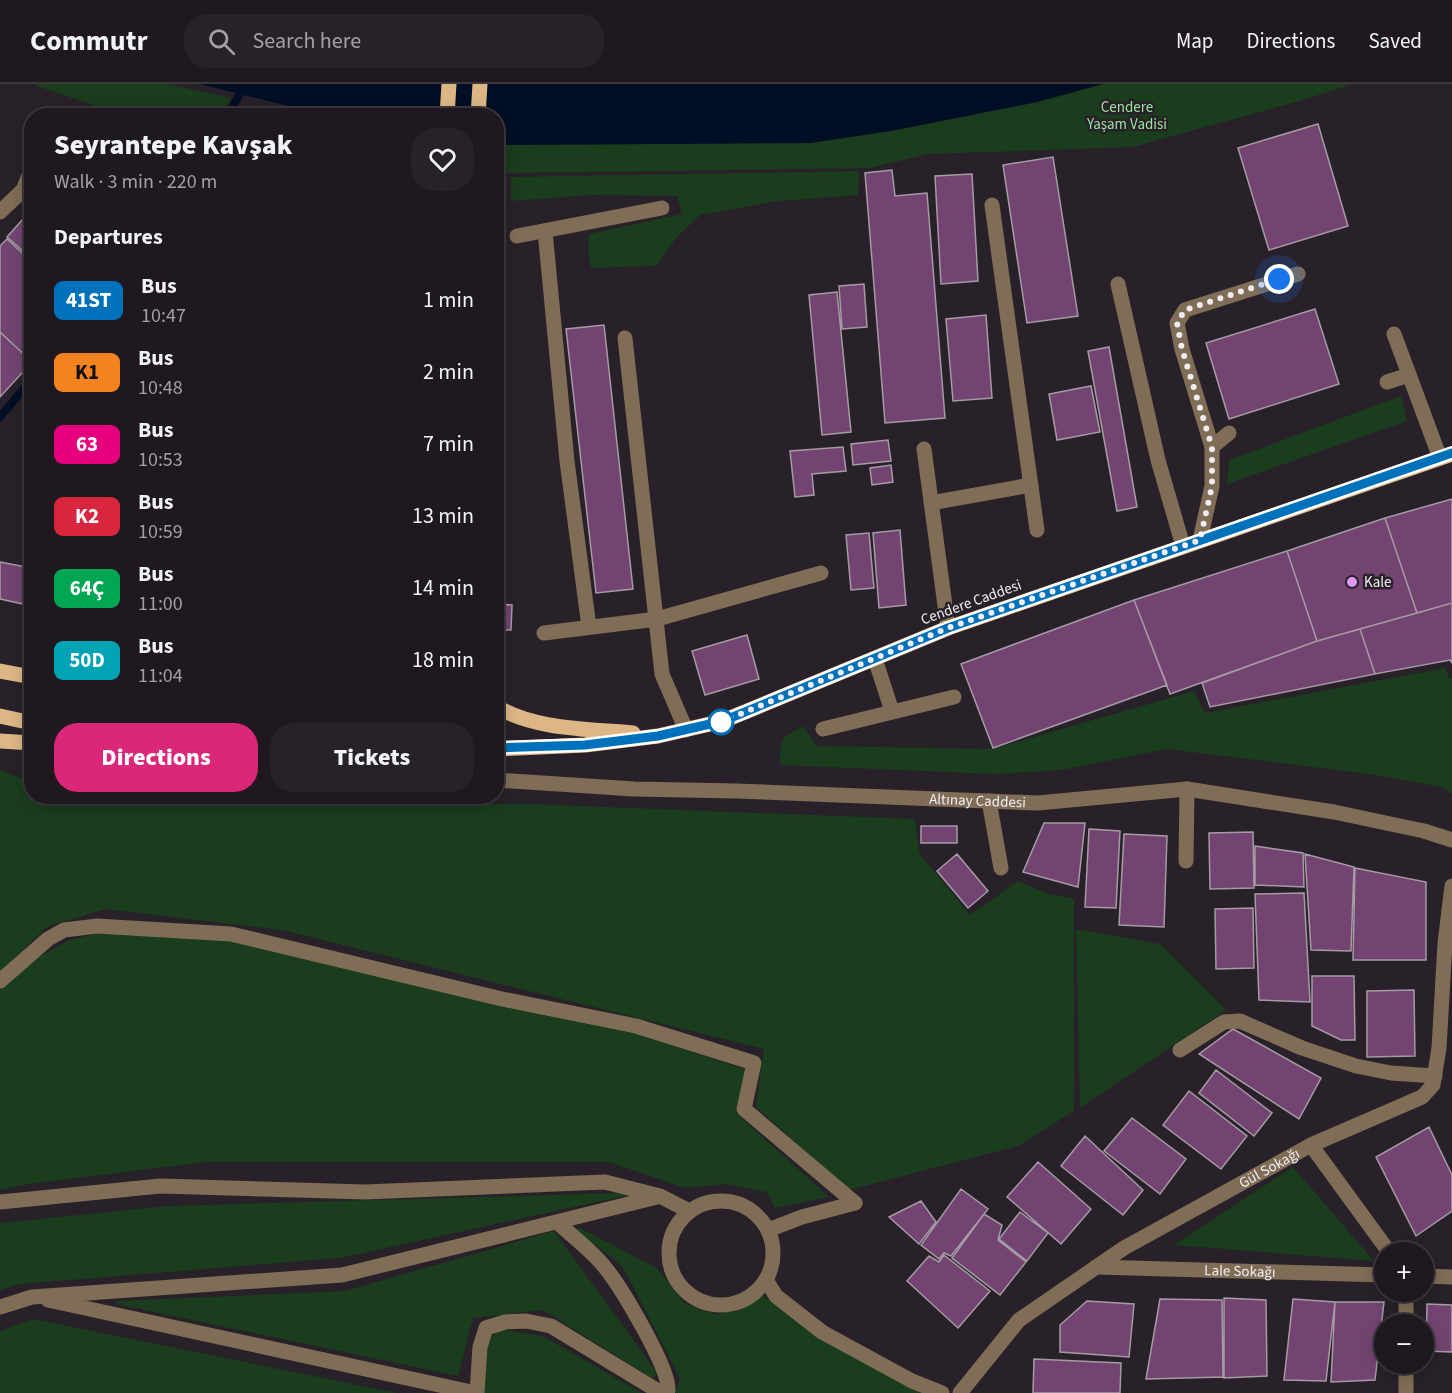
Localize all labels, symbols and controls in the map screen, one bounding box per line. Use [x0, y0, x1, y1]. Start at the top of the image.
search box [184, 14, 604, 68]
text: Commutr [30, 21, 148, 61]
icon: search [205, 25, 238, 58]
text: Search here [253, 25, 361, 57]
text: Map [1176, 26, 1214, 56]
text: Directions [1247, 26, 1335, 56]
text: Saved [1368, 26, 1422, 56]
park label: Cendere Yaşam Vadisi [1086, 97, 1167, 135]
text: Seyrantepe Kavşak [54, 125, 292, 165]
button: heart [411, 128, 474, 191]
text: Walk · 3 min · 220 m [54, 168, 217, 196]
text: Departures [54, 221, 163, 253]
your location [1264, 264, 1294, 294]
text: Bus [141, 270, 177, 302]
text: 1 min [423, 284, 474, 316]
text: 41ST [66, 285, 111, 315]
text: 10:47 [141, 302, 186, 330]
text: Bus [138, 342, 174, 374]
text: 2 min [423, 356, 474, 388]
text: K1 [75, 357, 99, 387]
text: 10:48 [138, 374, 183, 402]
text: Bus [138, 414, 174, 446]
text: 7 min [423, 428, 474, 460]
text: 63 [76, 429, 98, 459]
text: 10:53 [138, 446, 183, 474]
text: Bus [138, 486, 174, 518]
text: 13 min [412, 500, 474, 532]
text: K2 [75, 501, 99, 531]
text: 10:59 [138, 518, 183, 546]
text: Bus [138, 558, 174, 590]
text: 14 min [412, 572, 474, 604]
place label: Kale [1364, 572, 1392, 593]
text: 64Ç [70, 573, 104, 603]
street label: Cendere Caddesi [918, 575, 1024, 630]
marker: Kale [1345, 575, 1359, 589]
text: 11:00 [138, 590, 183, 618]
text: Bus [138, 630, 174, 662]
text: 18 min [412, 644, 474, 676]
text: 50D [69, 645, 105, 675]
text: 11:04 [138, 662, 183, 690]
unlabelled marker [708, 709, 734, 735]
button: Directions [54, 723, 258, 792]
button: Tickets [270, 723, 474, 792]
street label: Altınay Caddesi [929, 789, 1026, 814]
street label: Gül Sokağı [1235, 1143, 1304, 1194]
map controls [1374, 1242, 1434, 1374]
button: + [1374, 1242, 1434, 1302]
street label: Lale Sokağı [1204, 1260, 1276, 1283]
button: − [1374, 1314, 1434, 1374]

